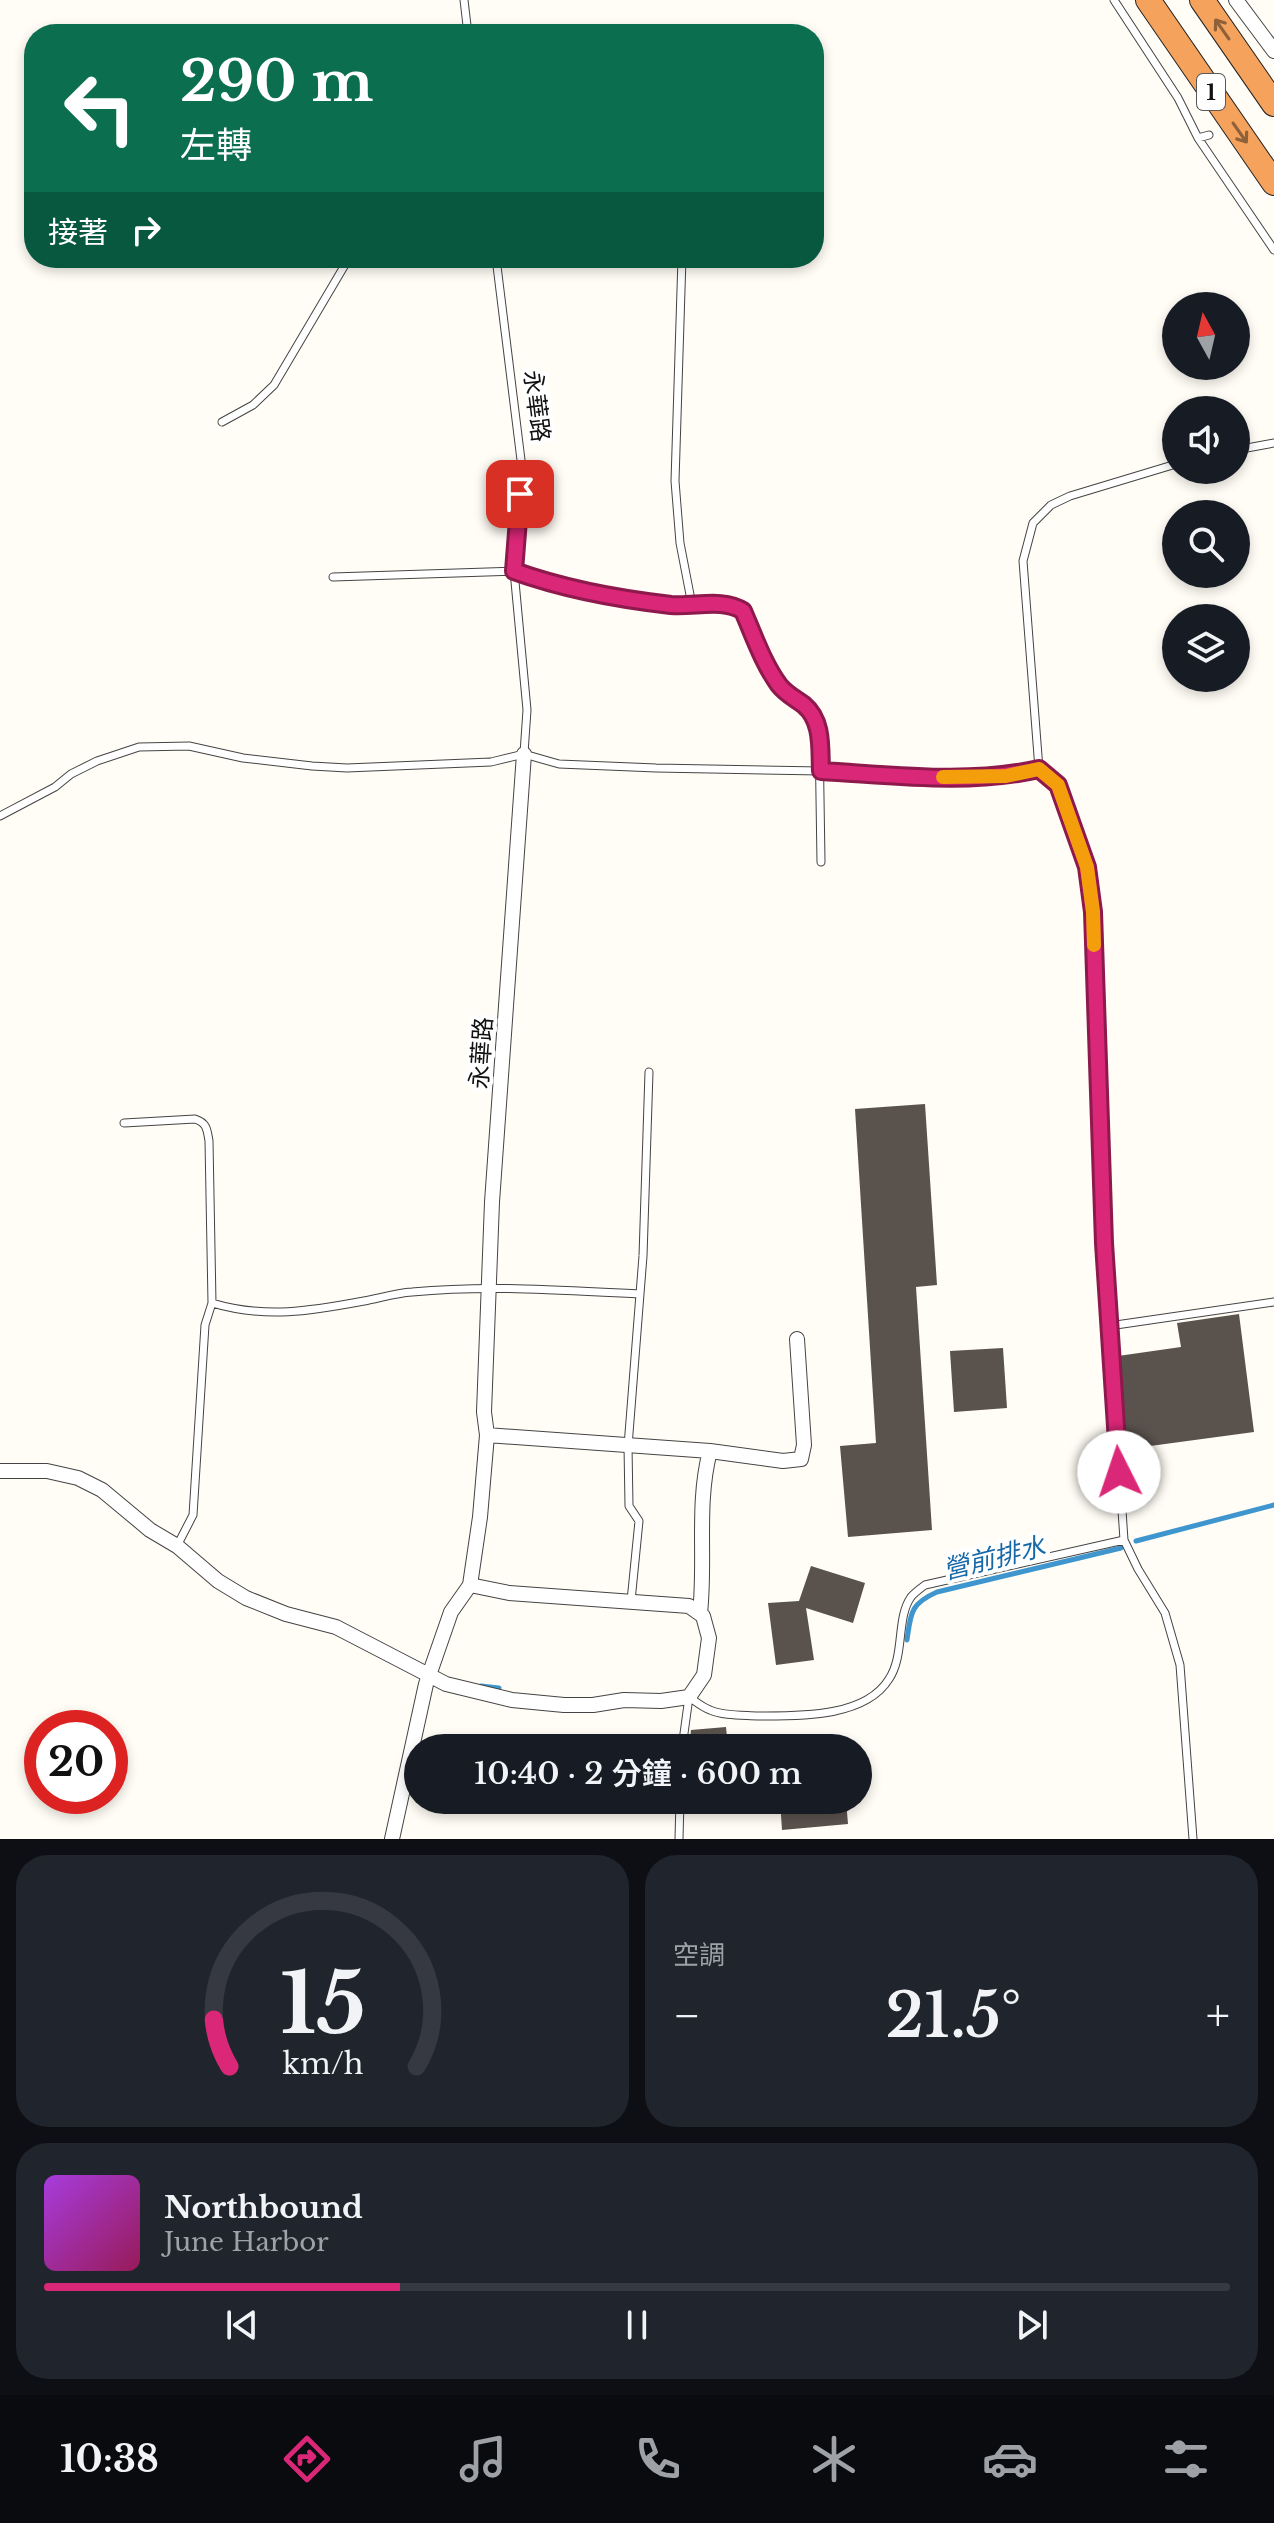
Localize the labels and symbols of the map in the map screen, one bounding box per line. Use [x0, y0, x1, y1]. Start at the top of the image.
one-way arrow [1214, 19, 1230, 41]
road number: 1 [1197, 74, 1225, 110]
one-way arrow [1232, 122, 1248, 144]
north arrow [1162, 292, 1250, 380]
street label: 永華路 [518, 369, 556, 443]
pin [486, 460, 554, 528]
street label: 永華路 [464, 1016, 498, 1090]
position arrow [1077, 1430, 1161, 1514]
water label: 營前排水 [940, 1530, 1049, 1586]
speed limit sign: 20 [24, 1710, 128, 1814]

